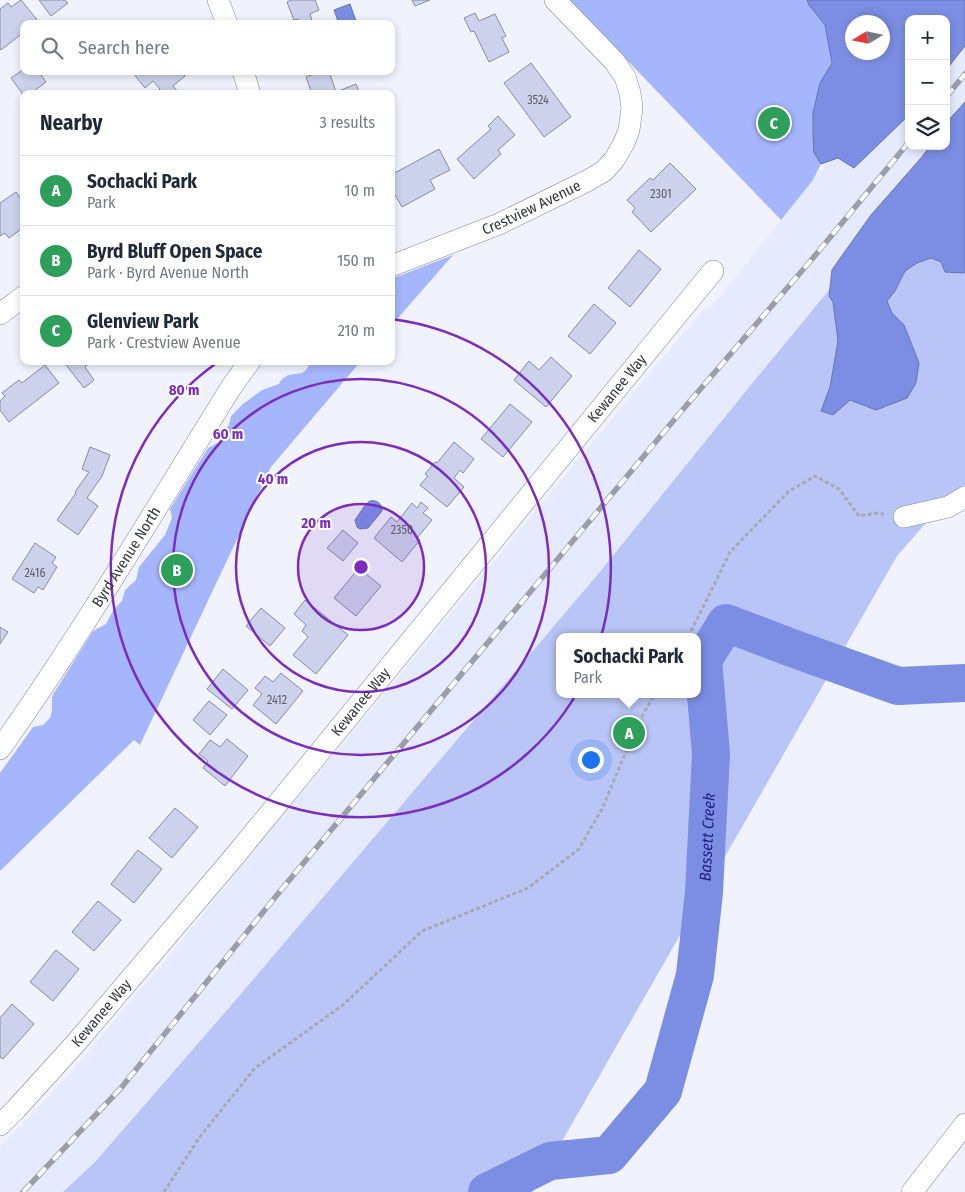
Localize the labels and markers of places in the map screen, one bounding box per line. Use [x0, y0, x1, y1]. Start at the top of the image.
pin: C [758, 104, 790, 142]
pin: B [161, 551, 193, 589]
centre of rings [352, 558, 370, 576]
pin: A [613, 714, 645, 752]

